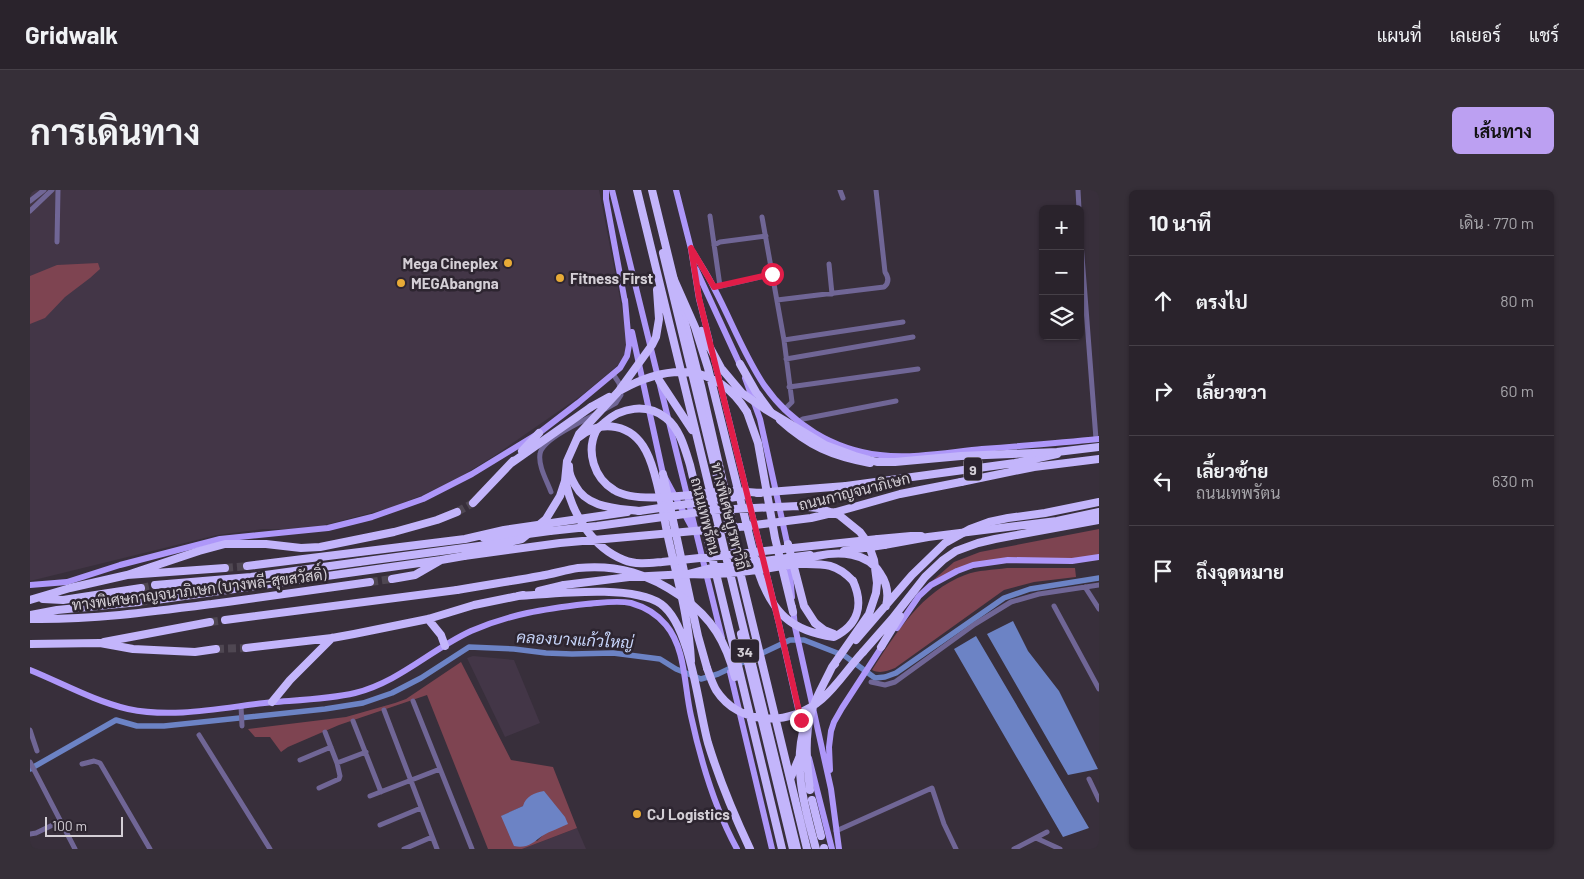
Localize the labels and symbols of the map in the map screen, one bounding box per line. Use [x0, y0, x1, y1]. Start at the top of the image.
place label: Mega Cineplex [402, 254, 498, 272]
marker: Mega Cineplex [502, 257, 514, 269]
route start [761, 263, 784, 286]
place label: Fitness First [570, 269, 653, 287]
marker: Fitness First [554, 272, 566, 284]
place label: MEGAbangna [411, 274, 499, 292]
marker: MEGAbangna [395, 277, 407, 289]
road number: 9 [964, 458, 982, 480]
street label: ทางพิเศษบูรพาวิถี [706, 460, 752, 572]
street label: ถนนกาญจนาภิเษก [796, 468, 912, 514]
street label: ถนนเทพรัตน [688, 475, 724, 557]
street label: ทางพิเศษกาญจนาภิเษก (บางพลี-สุขสวัสดิ์) [70, 559, 328, 617]
water label: คลองบางแก้วใหญ่ [516, 625, 635, 653]
road number: 34 [731, 640, 759, 662]
route end [790, 709, 813, 732]
place label: CJ Logistics [647, 805, 730, 823]
marker: CJ Logistics [631, 808, 643, 820]
scale bar [45, 814, 122, 837]

